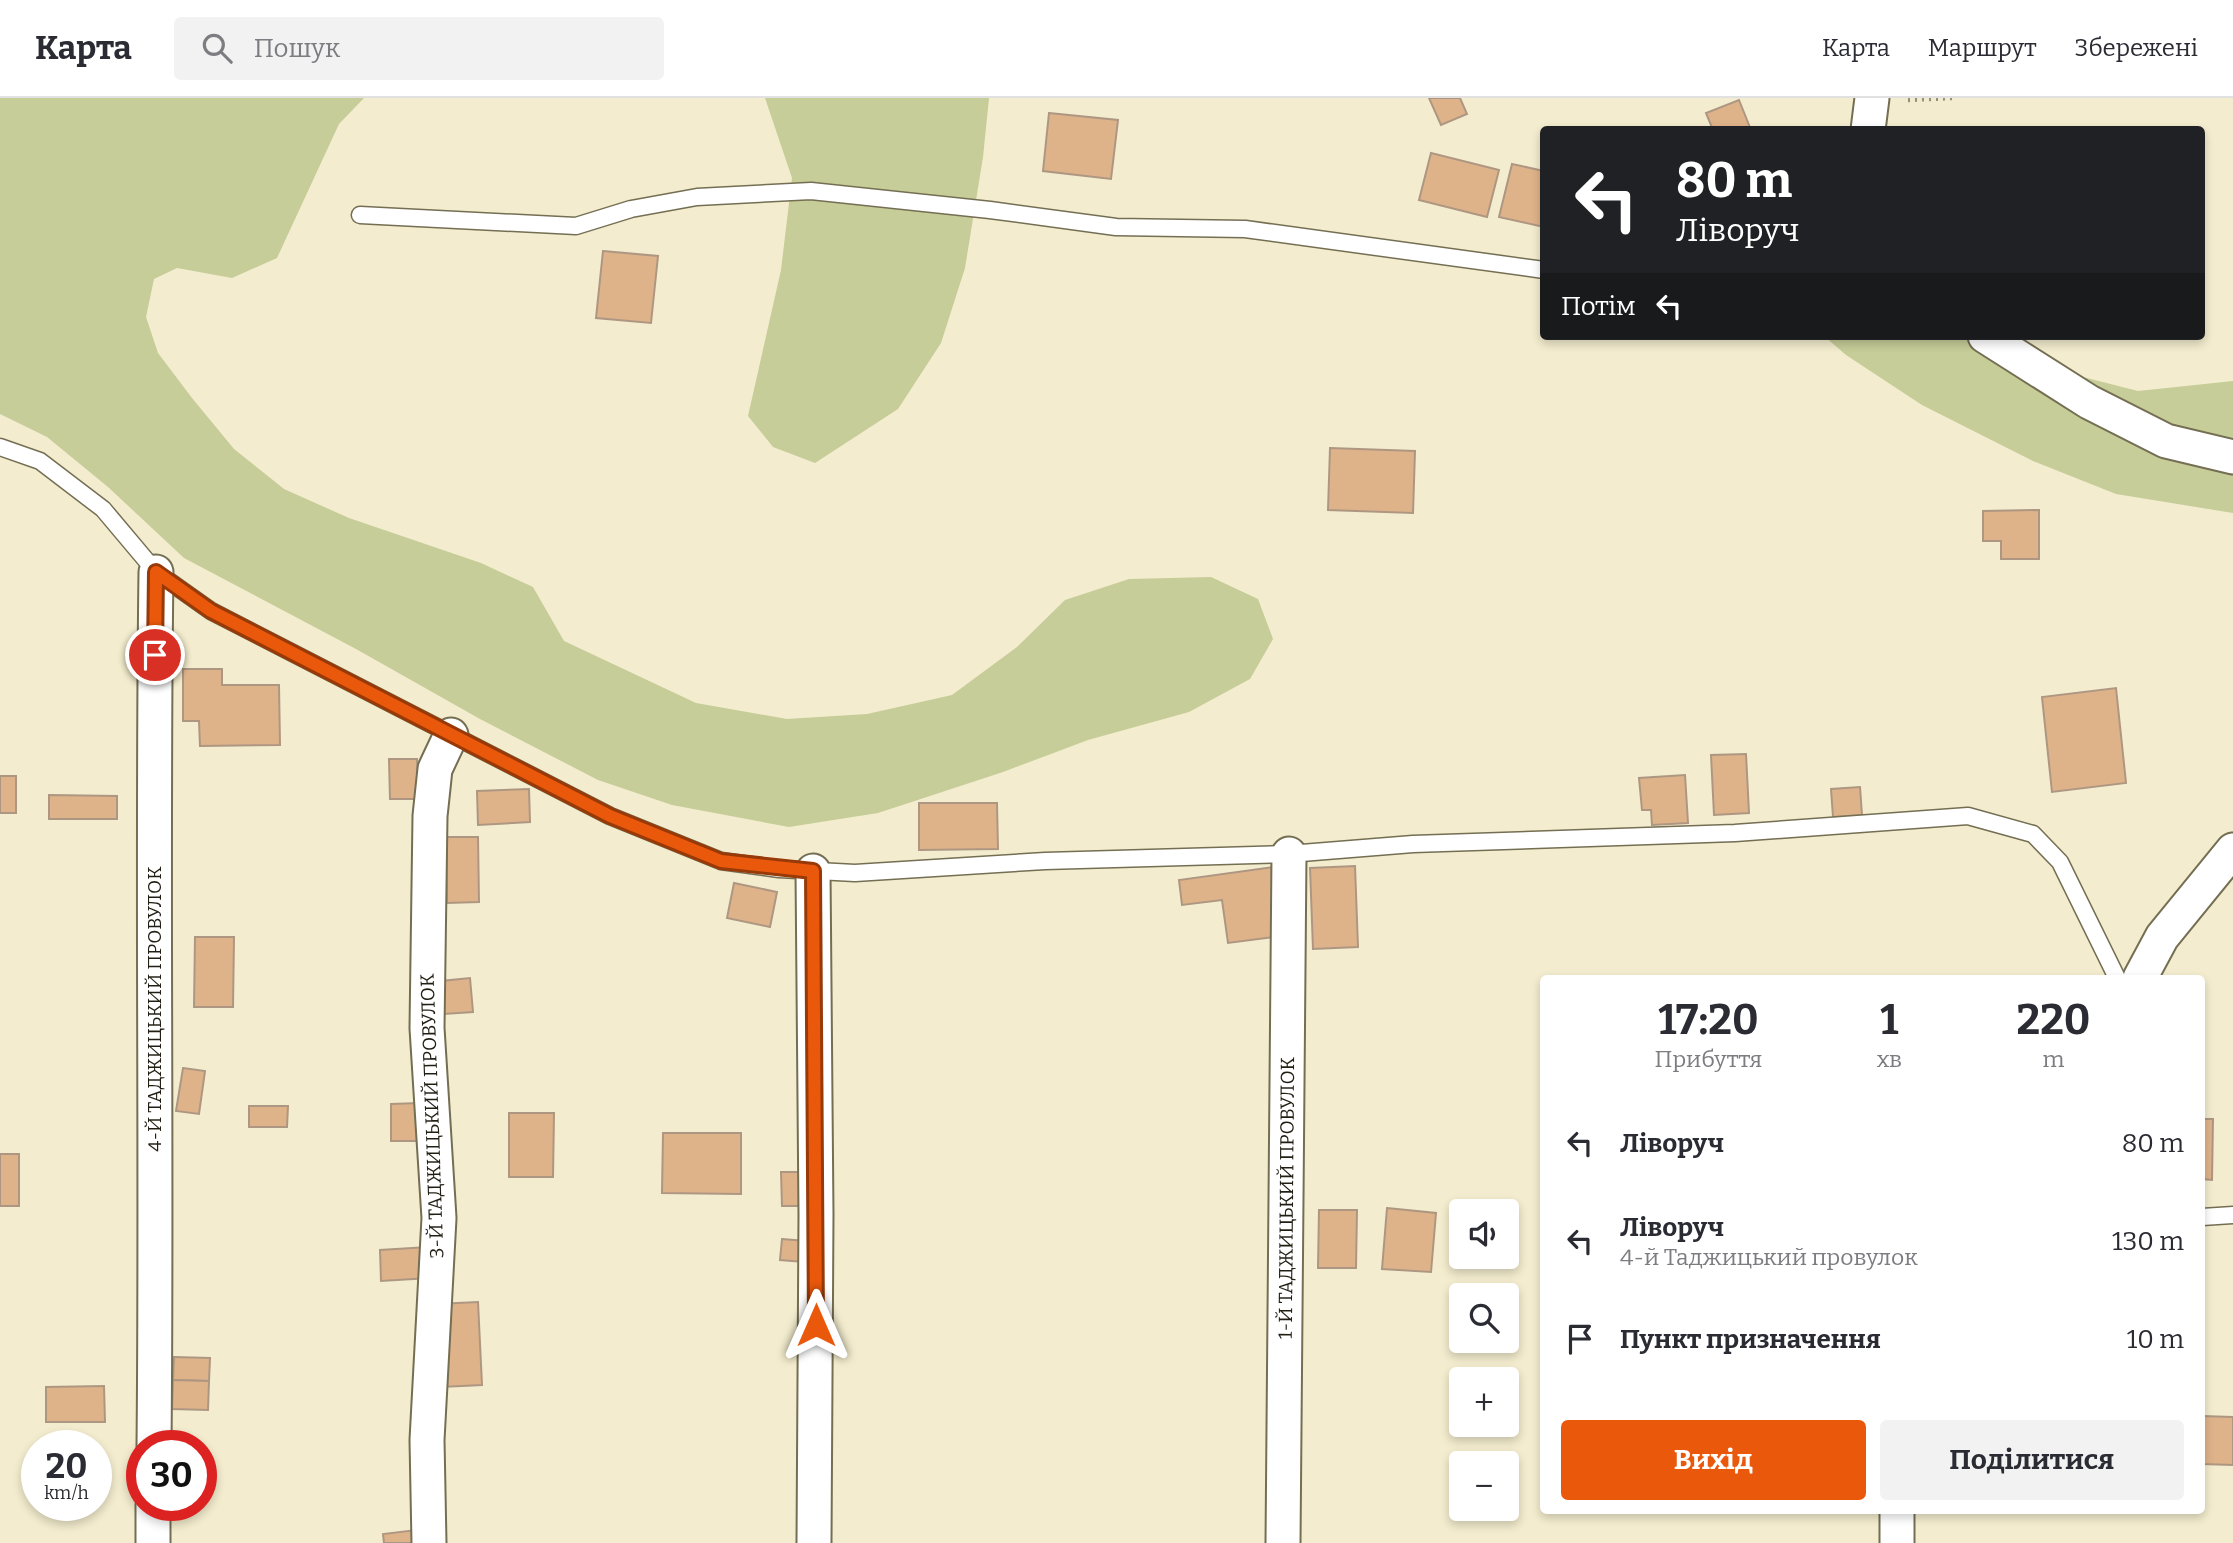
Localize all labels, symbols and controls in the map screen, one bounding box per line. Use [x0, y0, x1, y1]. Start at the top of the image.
search box [174, 17, 664, 80]
text: Карта [35, 28, 132, 68]
icon: search [198, 29, 236, 67]
text: Пошук [254, 33, 340, 64]
text: Карта [1822, 34, 1890, 62]
text: Маршрут [1928, 34, 2037, 62]
text: Збережені [2075, 34, 2198, 62]
text: 80 m [1676, 151, 1792, 210]
icon: left [1561, 154, 1652, 245]
text: Ліворуч [1676, 211, 1799, 249]
icon: left [1650, 287, 1688, 325]
text: Потім [1561, 291, 1636, 322]
pin [125, 625, 185, 685]
icon: arrive [136, 636, 174, 674]
street label: 4-Й ТАДЖИЦЬКИЙ ПРОВУЛОК [143, 866, 166, 1152]
street label: 3-Й ТАДЖИЦЬКИЙ ПРОВУЛОК [416, 973, 448, 1259]
text: 17:20 [1658, 995, 1759, 1045]
text: 1 [1880, 995, 1898, 1045]
text: 220 [2017, 995, 2091, 1045]
text: Прибуття [1654, 1045, 1762, 1073]
text: хв [1877, 1045, 1902, 1073]
text: m [2043, 1045, 2065, 1073]
street label: 1-Й ТАДЖИЦЬКИЙ ПРОВУЛОК [1273, 1056, 1299, 1339]
icon: left [1561, 1124, 1599, 1162]
text: Ліворуч [1620, 1128, 1724, 1159]
text: 80 m [2122, 1128, 2184, 1159]
map controls [1449, 1199, 1519, 1521]
button: sound [1449, 1199, 1519, 1269]
text: Ліворуч [1620, 1212, 1724, 1243]
icon: left [1561, 1222, 1599, 1260]
text: 130 m [2112, 1226, 2184, 1257]
text: 4-й Таджицький провулок [1620, 1243, 1918, 1271]
button: search [1449, 1283, 1519, 1353]
position arrow [779, 1288, 853, 1362]
icon: arrive [1561, 1320, 1599, 1358]
text: Пункт призначення [1620, 1324, 1881, 1355]
text: 10 m [2127, 1324, 2184, 1355]
button: + [1449, 1367, 1519, 1437]
button: Вихід [1561, 1420, 1866, 1500]
button: Поділитися [1880, 1420, 2184, 1500]
speed limit sign: 30 [126, 1430, 217, 1521]
text: 20 [46, 1445, 87, 1487]
button: − [1449, 1451, 1519, 1521]
text: km/h [44, 1482, 89, 1504]

